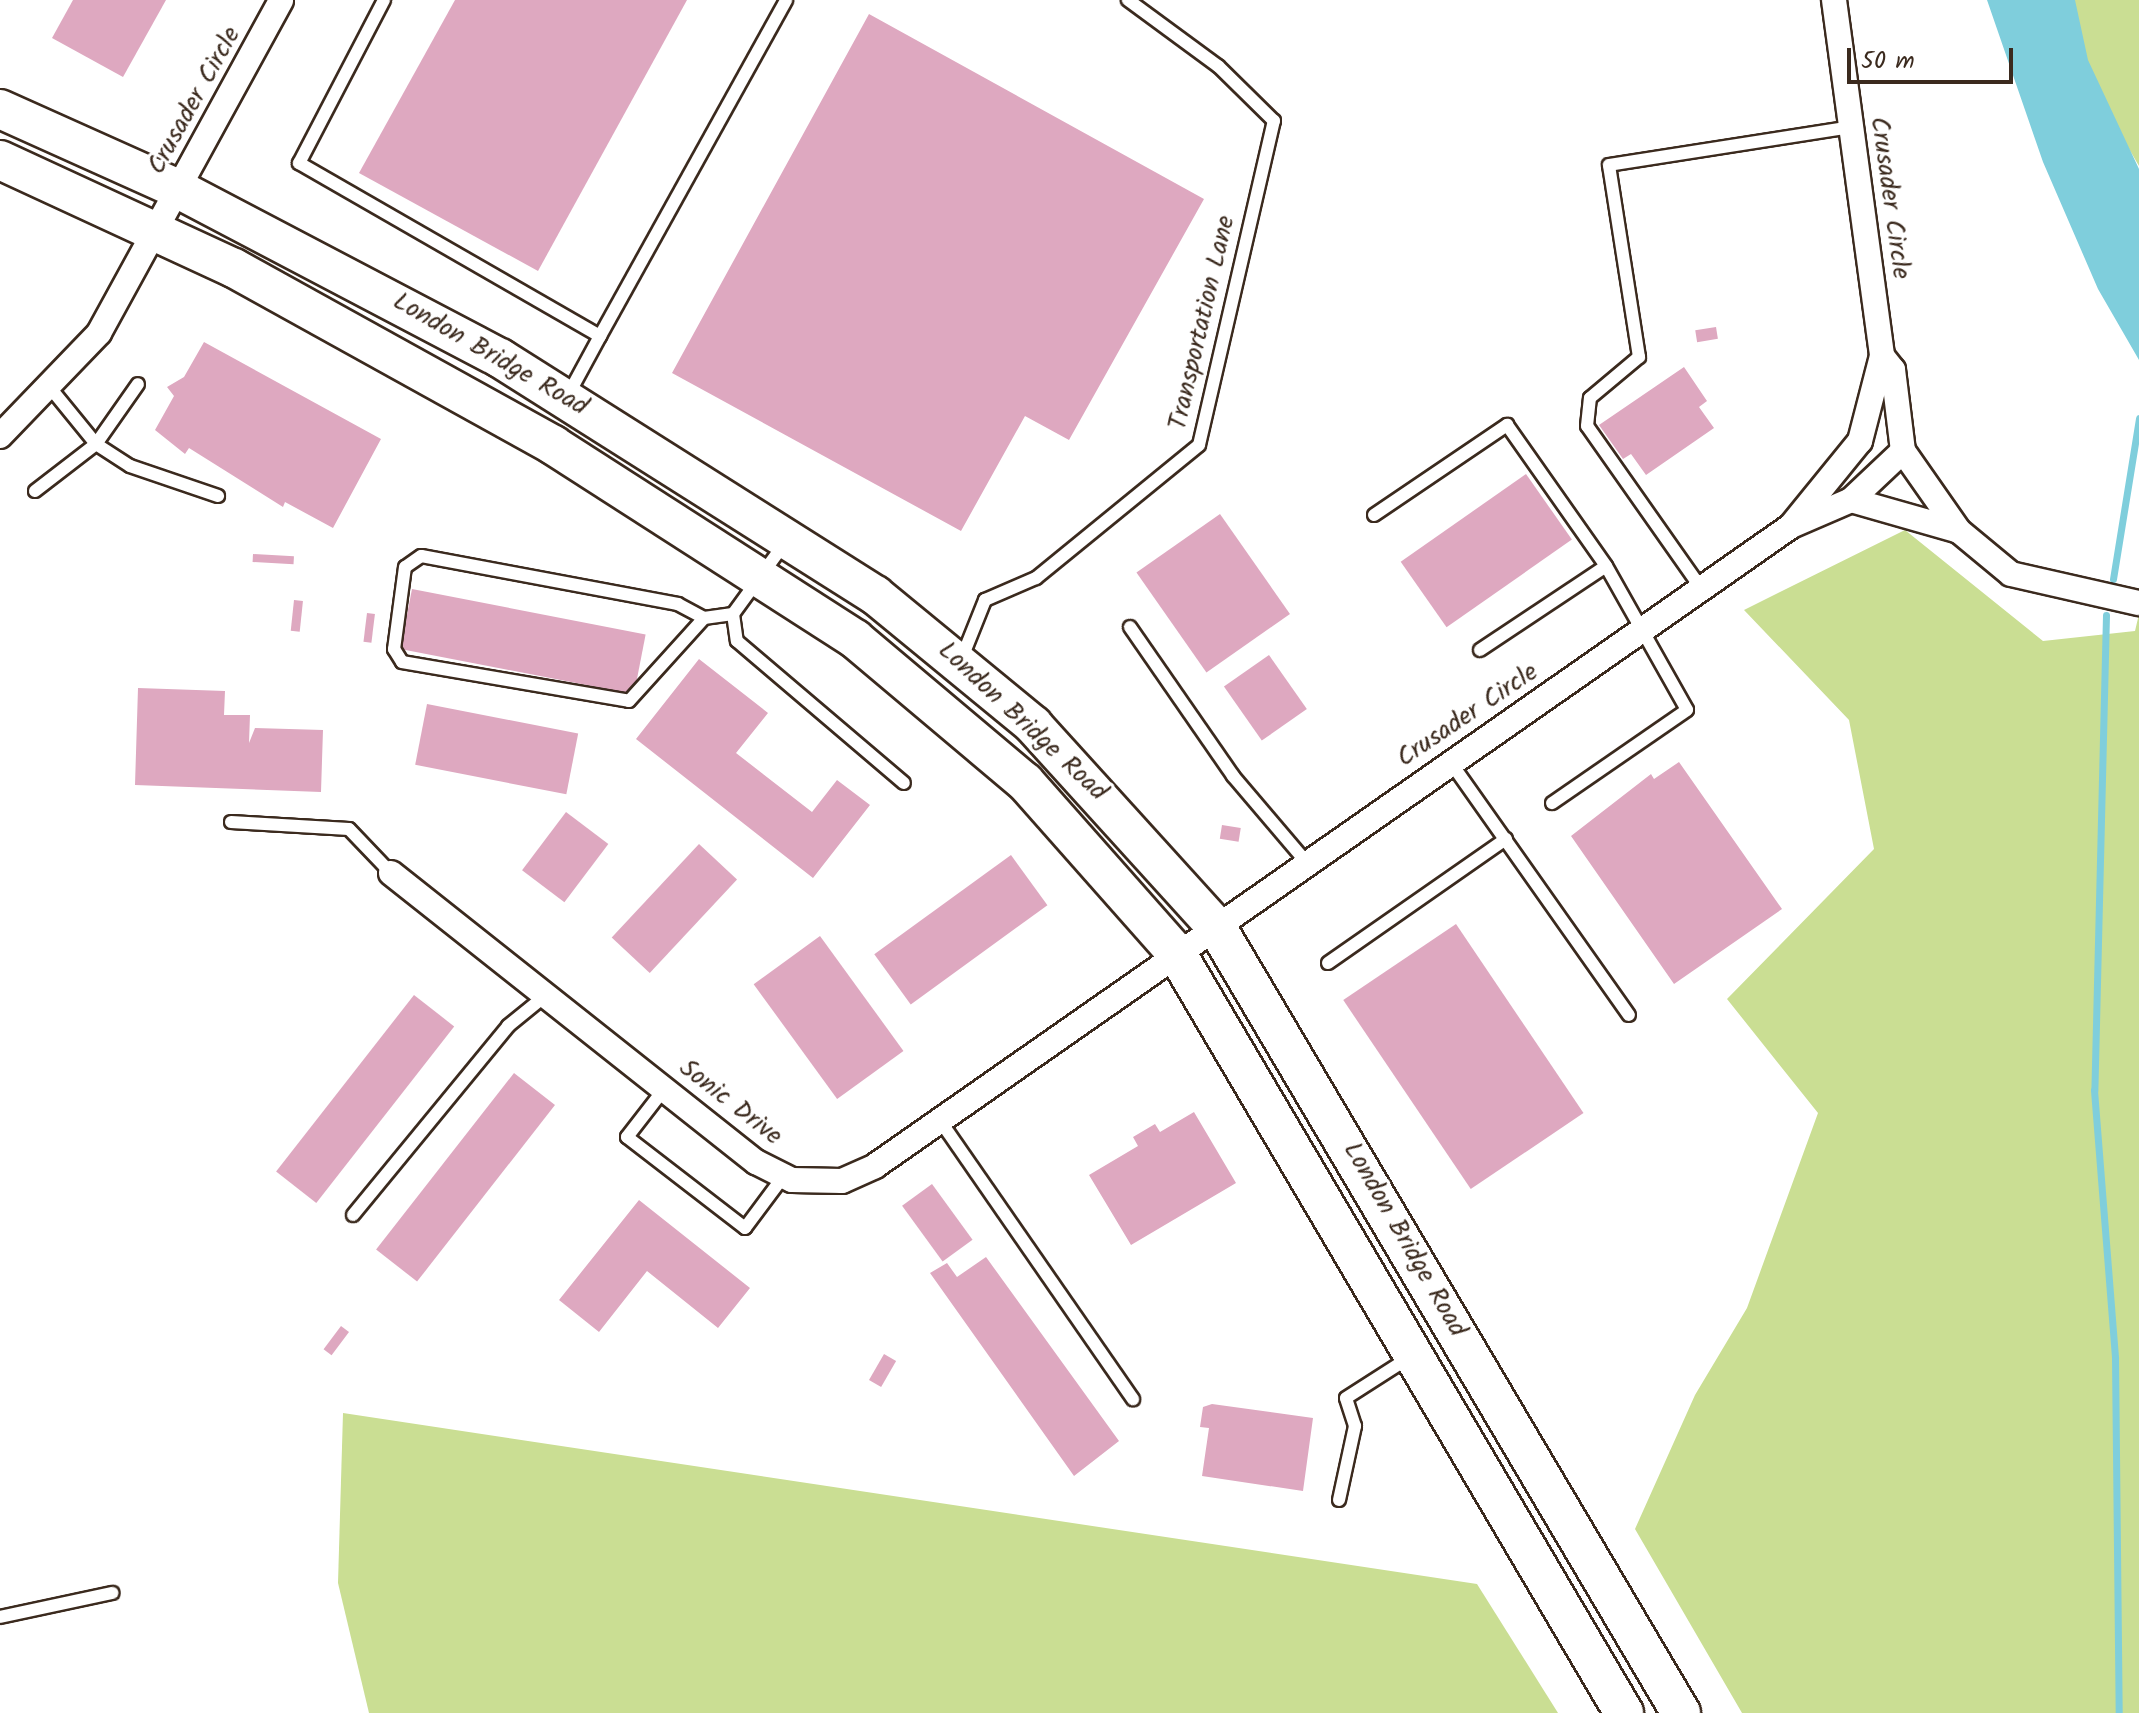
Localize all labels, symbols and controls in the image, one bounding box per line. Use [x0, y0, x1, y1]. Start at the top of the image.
street label: Crusader Circle [142, 22, 248, 180]
scale bar [1851, 32, 2017, 82]
text: 50 m [1861, 42, 1915, 81]
street label: Crusader Circle [1862, 115, 1916, 281]
street label: Transportation Lane [1163, 213, 1243, 433]
street label: London Bridge Road [387, 287, 593, 423]
street label: London Bridge Road [931, 636, 1113, 808]
street label: Crusader Circle [1391, 657, 1545, 775]
street label: Sonic Drive [672, 1053, 788, 1153]
street label: London Bridge Road [1336, 1137, 1472, 1343]

